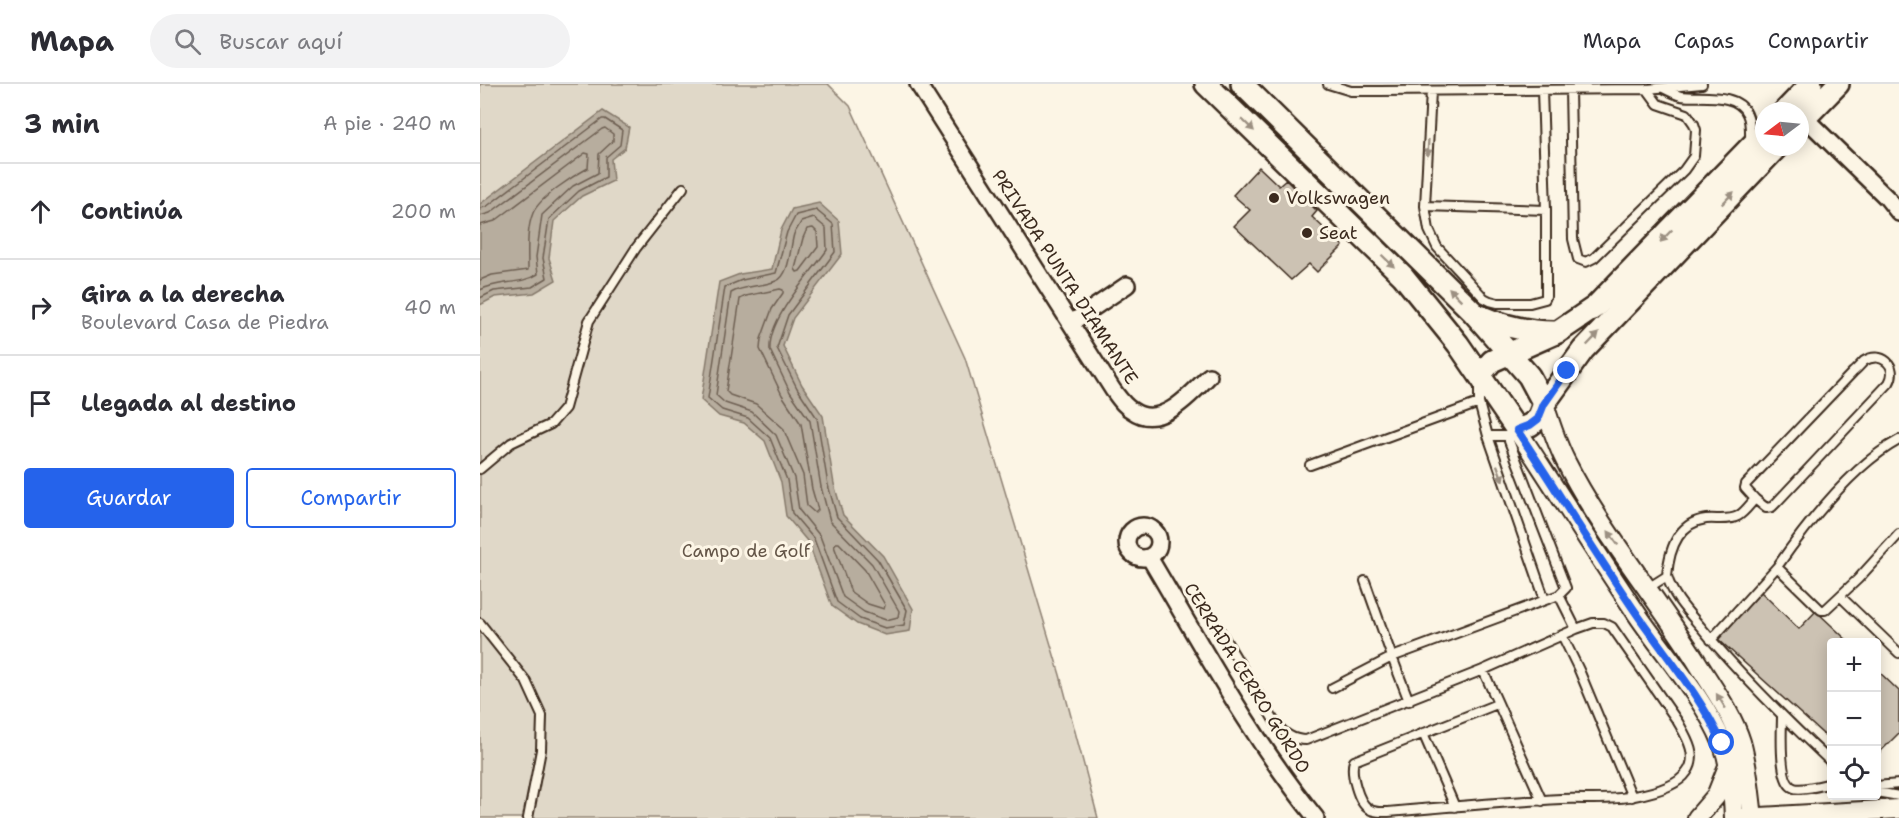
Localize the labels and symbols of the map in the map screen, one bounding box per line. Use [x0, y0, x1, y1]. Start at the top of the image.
north arrow [1755, 102, 1809, 156]
one-way arrow [1240, 117, 1254, 131]
one-way arrow [1423, 139, 1433, 158]
street label: PRIVADA PUNTA DIAMANTE [986, 165, 1144, 389]
place label: Volkswagen [1286, 186, 1390, 210]
marker: Volkswagen [1267, 191, 1281, 205]
one-way arrow [1721, 191, 1735, 206]
place label: Seat [1319, 221, 1358, 245]
marker: Seat [1300, 226, 1314, 240]
one-way arrow [1659, 228, 1673, 242]
one-way arrow [1380, 253, 1394, 267]
one-way arrow [1448, 287, 1462, 302]
one-way arrow [1586, 332, 1600, 347]
route end [1553, 357, 1579, 383]
one-way arrow [1495, 464, 1505, 482]
one-way arrow [1607, 531, 1619, 547]
park label: Campo de Golf [682, 539, 811, 563]
street label: CERRADA CERRO GORDO [1178, 578, 1316, 778]
one-way arrow [1715, 693, 1726, 709]
route start [1708, 729, 1734, 755]

